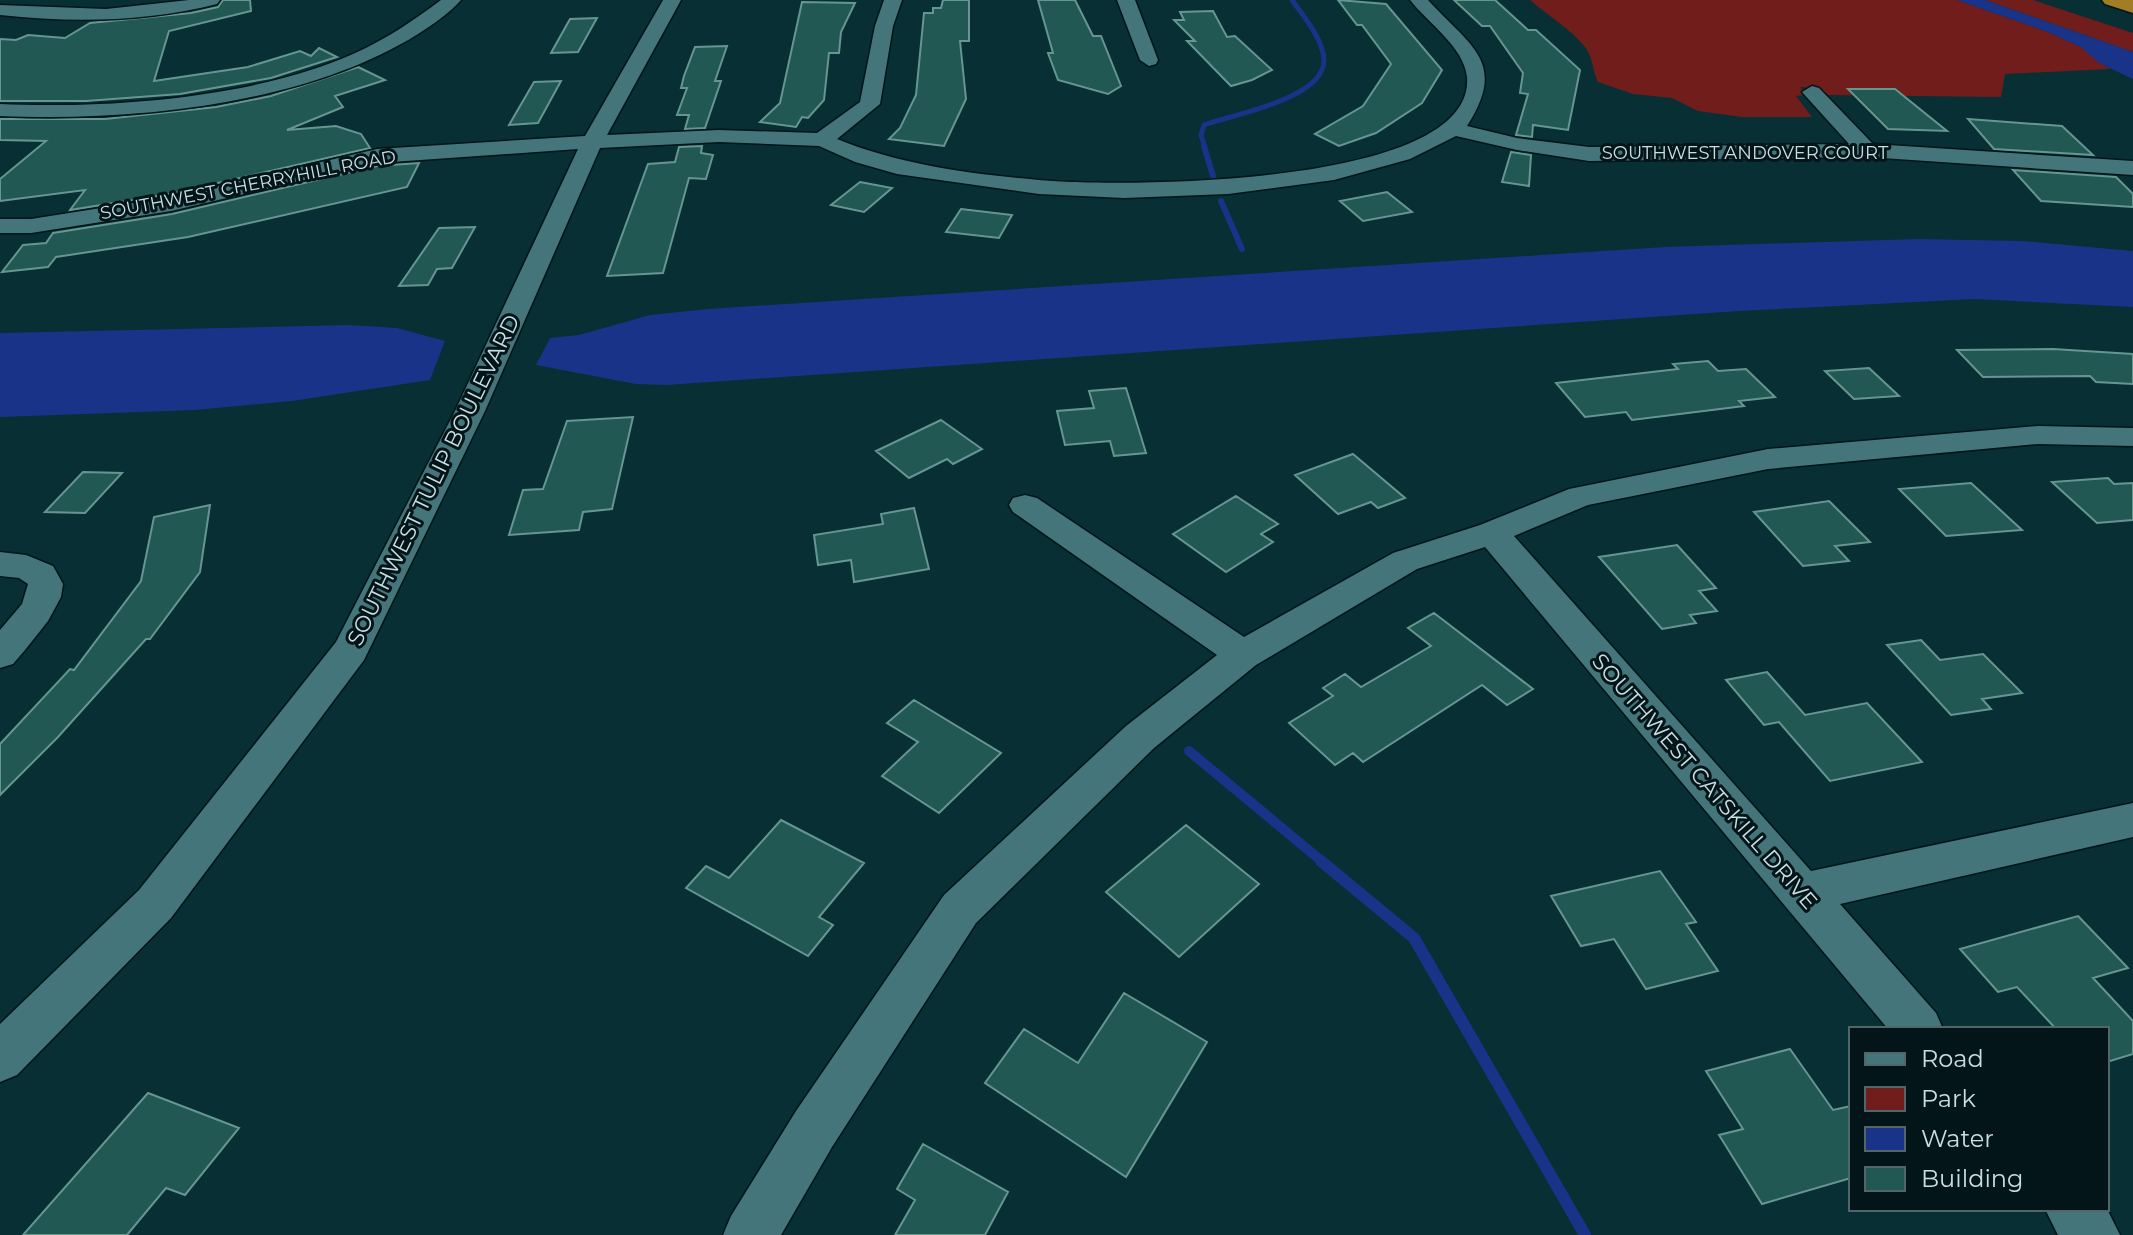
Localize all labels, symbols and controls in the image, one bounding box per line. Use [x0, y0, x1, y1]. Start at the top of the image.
street label: SOUTHWEST ANDOVER COURT [1602, 142, 1889, 164]
street label: SOUTHWEST CHERRYHILL ROAD [98, 146, 398, 224]
street label: SOUTHWEST TULIP BOULEVARD [341, 310, 526, 650]
street label: SOUTHWEST CATSKILL DRIVE [1586, 648, 1823, 915]
legend [1849, 1027, 2109, 1211]
text: Road [1921, 1044, 1984, 1073]
text: Park [1921, 1084, 1976, 1113]
text: Water [1921, 1124, 1994, 1153]
text: Building [1921, 1164, 2024, 1193]

